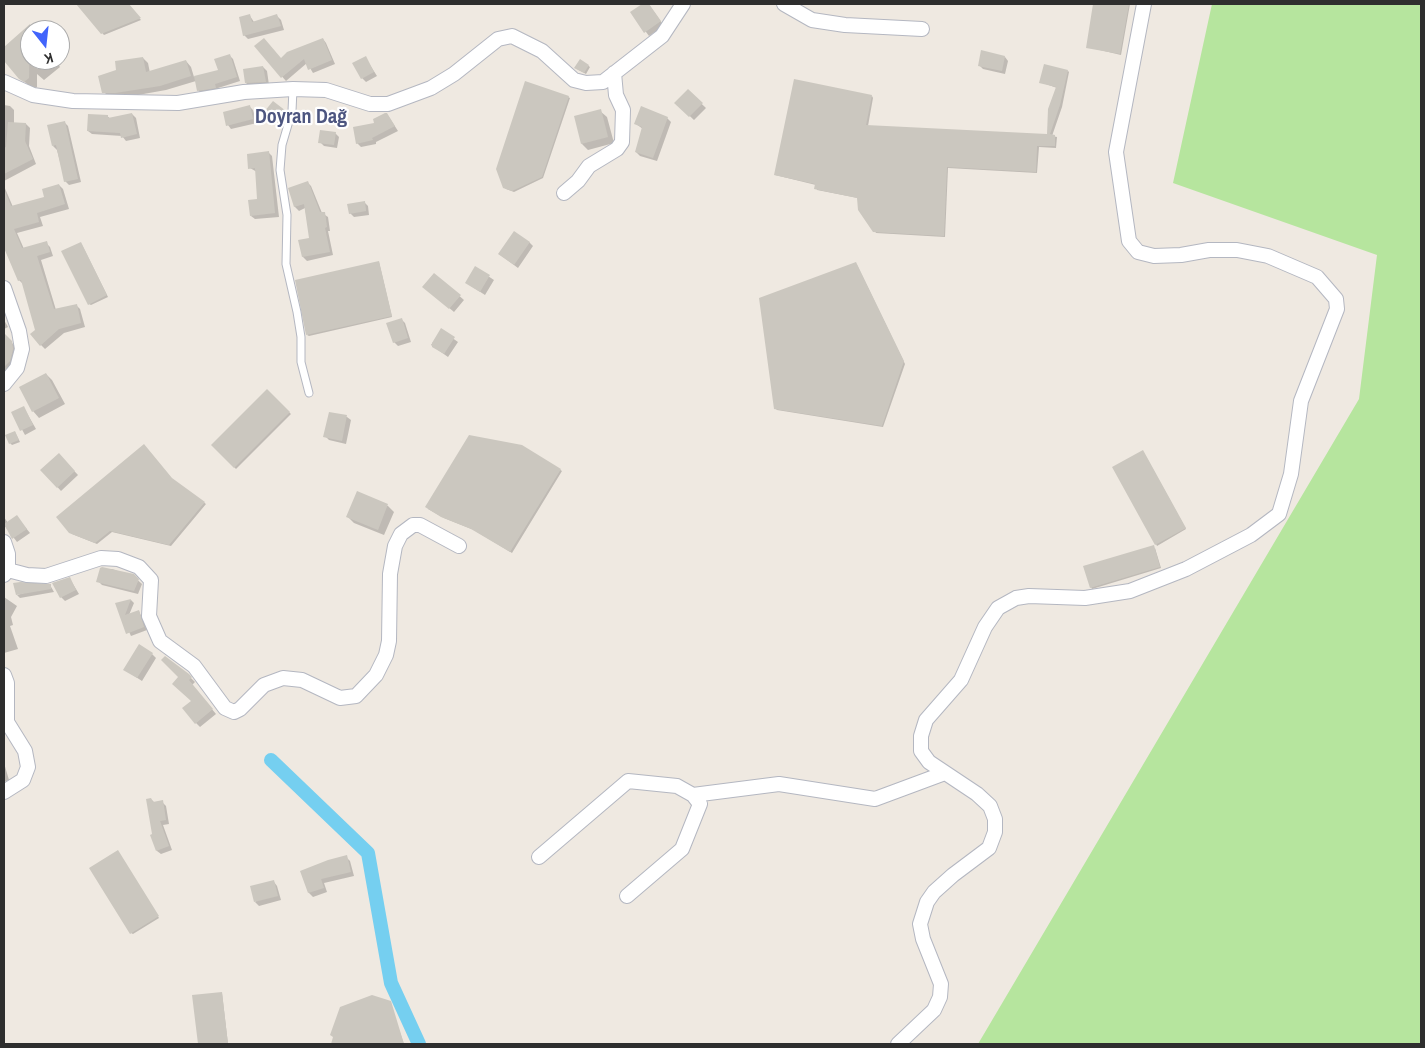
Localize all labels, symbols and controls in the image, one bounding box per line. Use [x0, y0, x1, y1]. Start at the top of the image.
north arrow [20, 20, 70, 70]
text: K [42, 49, 55, 68]
district label: Doyran Dağ [255, 106, 347, 130]

